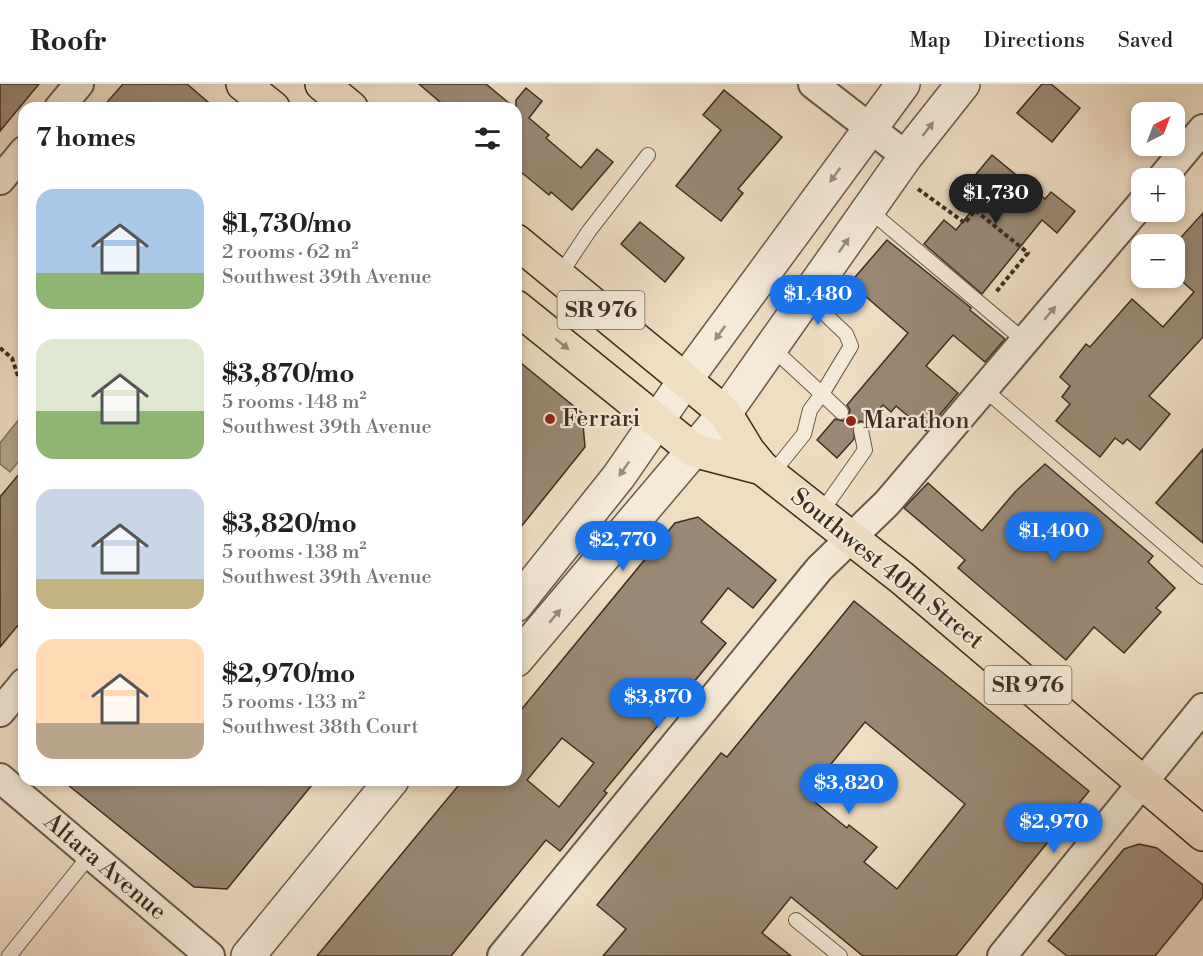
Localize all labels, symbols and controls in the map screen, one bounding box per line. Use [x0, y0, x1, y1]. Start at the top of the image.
text: Roofr [30, 24, 107, 59]
text: Map [909, 28, 951, 54]
text: Directions [984, 28, 1085, 54]
text: Saved [1118, 28, 1173, 54]
north arrow [1131, 102, 1185, 156]
map controls [1131, 102, 1185, 288]
one-way arrow [921, 121, 934, 137]
text: 7 homes [36, 122, 136, 154]
icon: filters [471, 122, 504, 155]
one-way arrow [829, 167, 841, 183]
button: + [1131, 168, 1185, 222]
pin: $1,730 [947, 174, 1045, 225]
text: $1,730 [963, 181, 1029, 206]
text: $1,730/mo [222, 208, 352, 240]
icon: home [84, 213, 156, 285]
button: − [1131, 234, 1185, 288]
one-way arrow [838, 237, 849, 253]
text: 2 rooms · 62 m² [222, 240, 358, 265]
text: Southwest 39th Avenue [222, 265, 432, 290]
pin: $1,480 [769, 275, 867, 326]
text: $1,480 [784, 282, 852, 307]
road number: SR 976 [558, 291, 644, 329]
one-way arrow [1043, 306, 1056, 321]
one-way arrow [714, 324, 726, 340]
one-way arrow [554, 337, 569, 349]
text: $3,870/mo [222, 358, 354, 390]
icon: home [84, 363, 156, 435]
text: 5 rooms · 148 m² [222, 390, 366, 415]
place label: Ferrari [562, 404, 640, 434]
place label: Marathon [863, 406, 970, 436]
marker: Ferrari [543, 412, 557, 426]
marker: Marathon [844, 414, 858, 428]
text: Southwest 39th Avenue [222, 415, 432, 440]
one-way arrow [619, 461, 630, 477]
street label: Southwest 40th Street [784, 482, 990, 656]
text: $3,820/mo [222, 508, 357, 540]
pin: $1,400 [1005, 512, 1103, 563]
icon: home [84, 513, 156, 585]
text: $1,400 [1019, 519, 1089, 544]
pin: $2,770 [574, 521, 672, 572]
text: $2,770 [589, 528, 657, 553]
text: 5 rooms · 138 m² [222, 540, 366, 565]
text: Southwest 39th Avenue [222, 565, 432, 590]
one-way arrow [548, 609, 560, 624]
text: $2,970/mo [222, 658, 355, 690]
icon: home [84, 663, 156, 735]
road number: SR 976 [984, 666, 1072, 704]
pin: $3,870 [609, 678, 707, 729]
text: $3,870 [624, 685, 692, 710]
text: 5 rooms · 133 m² [222, 690, 365, 715]
text: Southwest 38th Court [222, 715, 418, 740]
pin: $3,820 [800, 764, 898, 815]
text: $3,820 [814, 771, 884, 796]
pin: $2,970 [1005, 803, 1103, 854]
street label: Altara Avenue [37, 806, 173, 927]
text: $2,970 [1020, 810, 1088, 835]

